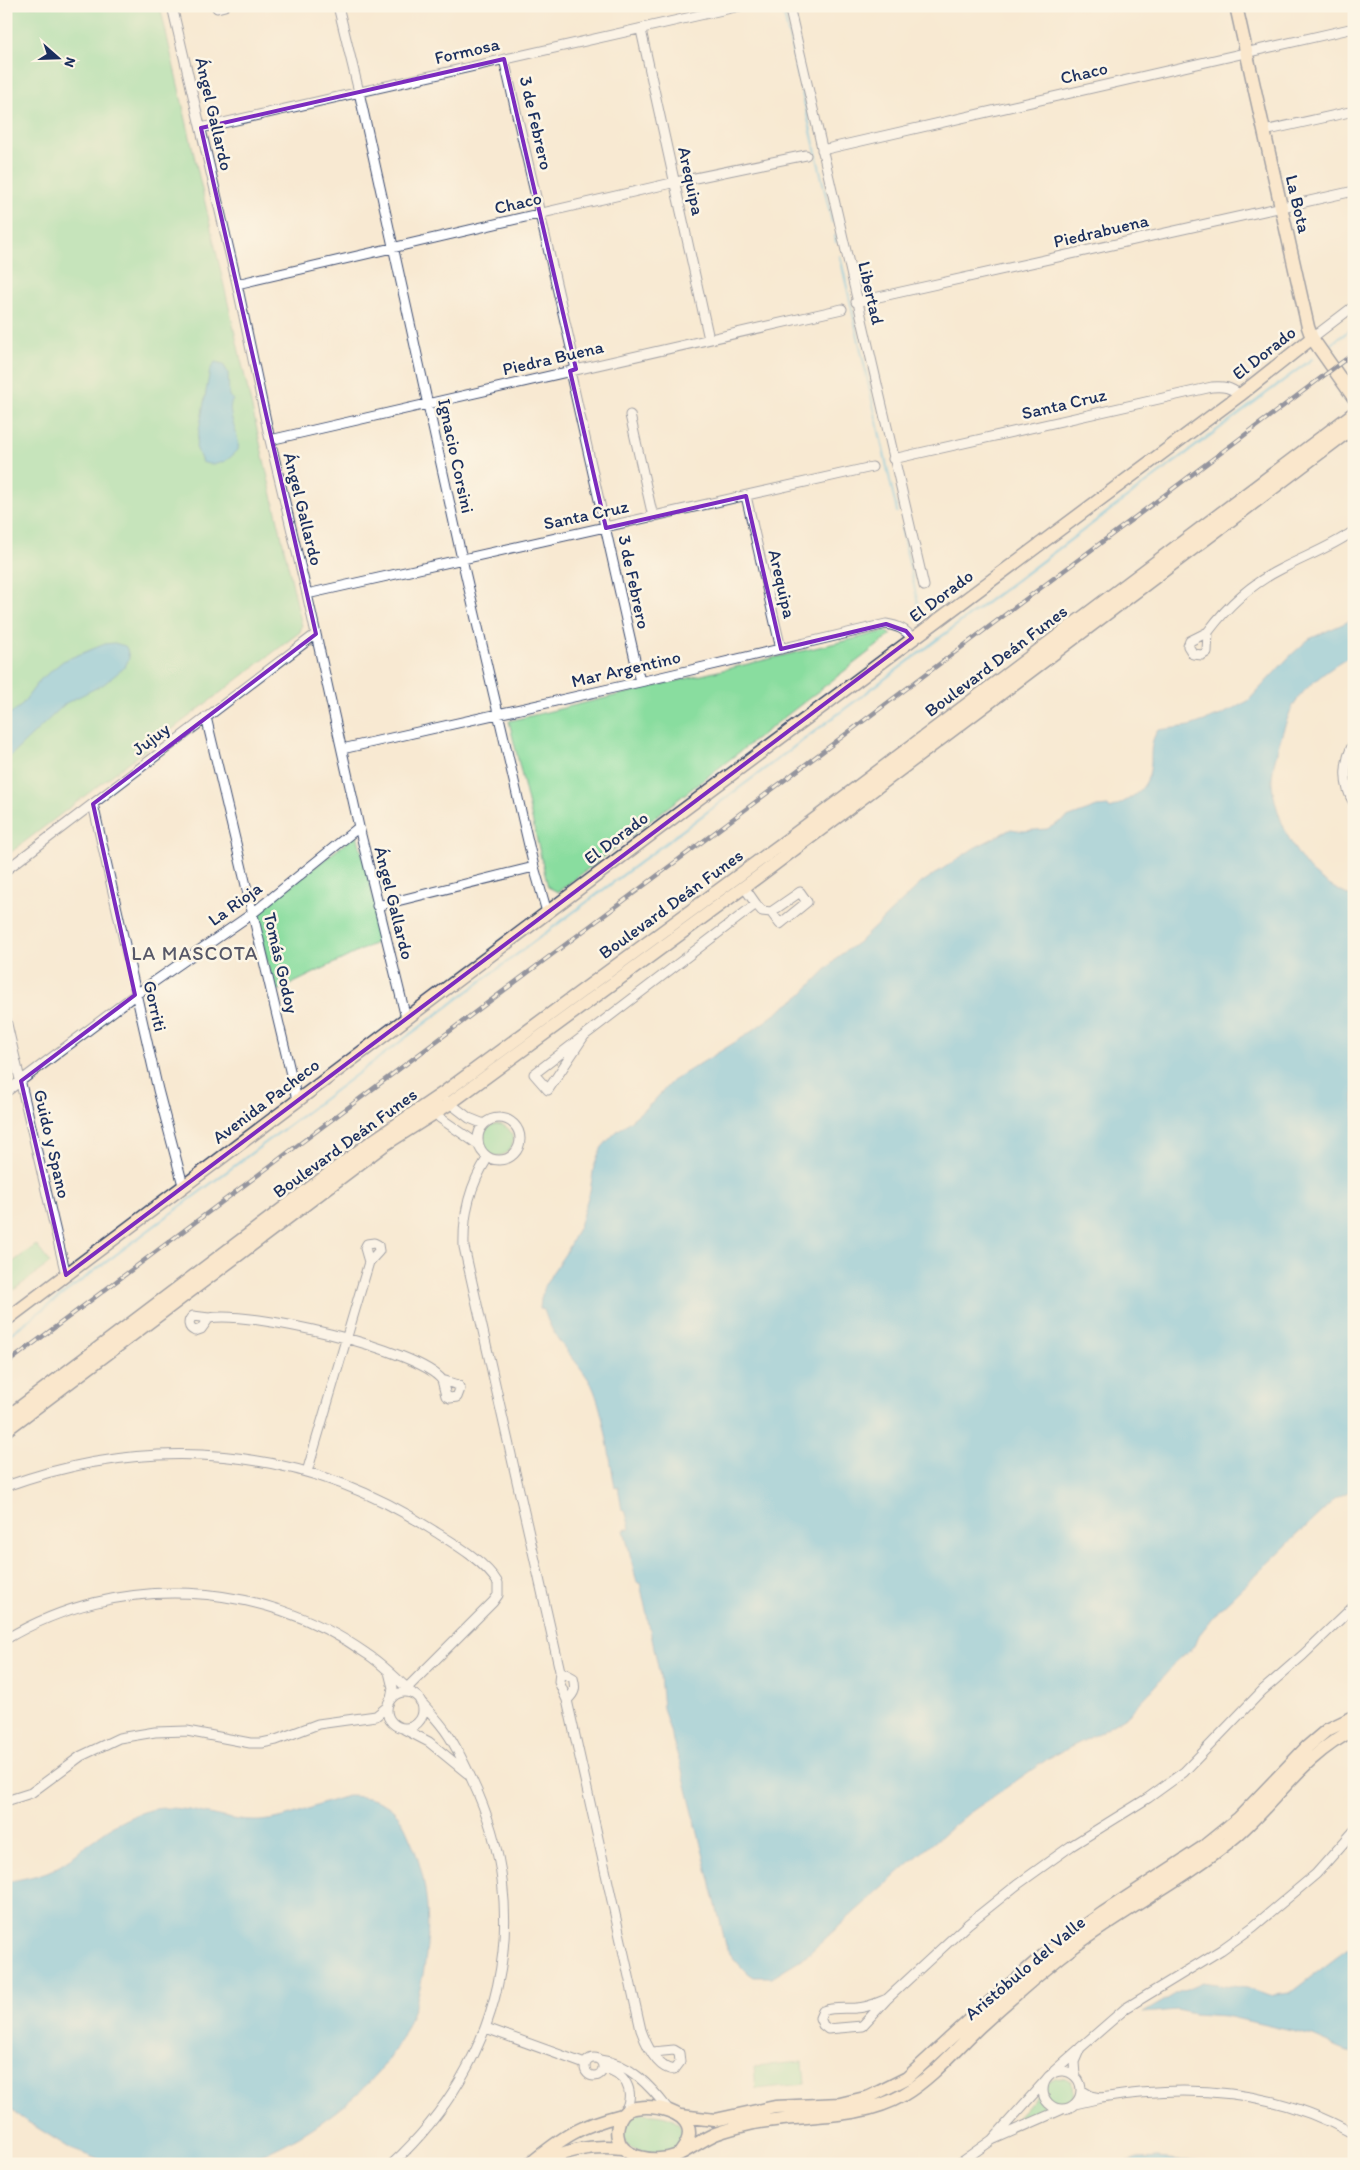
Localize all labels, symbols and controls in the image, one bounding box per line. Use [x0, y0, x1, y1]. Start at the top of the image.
north arrow [32, 32, 82, 82]
street label: Formosa [432, 33, 502, 69]
text: N [60, 55, 79, 70]
street label: Ángel Gallardo [190, 55, 238, 173]
street label: Chaco [1058, 57, 1110, 89]
street label: 3 de Febrero [515, 74, 557, 172]
street label: Arequipa [673, 145, 709, 218]
street label: La Bota [1281, 173, 1316, 236]
street label: Chaco [492, 187, 544, 219]
street label: Piedrabuena [1051, 209, 1151, 253]
street label: Libertad [853, 259, 889, 327]
street label: El Dorado [1228, 321, 1300, 385]
street label: Piedra Buena [500, 336, 606, 380]
street label: Santa Cruz [1019, 383, 1109, 424]
street label: Ignacio Corsini [433, 397, 479, 515]
street label: Ángel Gallardo [278, 450, 328, 568]
street label: Santa Cruz [541, 495, 631, 535]
street label: 3 de Febrero [613, 533, 655, 631]
street label: Arequipa [763, 548, 801, 621]
street label: El Dorado [905, 565, 977, 627]
street label: Boulevard Deán Funes [920, 600, 1072, 722]
street label: Mar Argentino [569, 646, 683, 692]
street label: Jujuy [128, 717, 175, 760]
street label: El Dorado [580, 807, 652, 869]
street label: Ángel Gallardo [369, 844, 419, 962]
street label: Boulevard Deán Funes [595, 844, 747, 964]
street label: La Rioja [204, 877, 267, 931]
street label: Tomás Godoy [259, 910, 303, 1016]
district label: LA MASCOTA [131, 941, 259, 965]
street label: Gorriti [138, 978, 172, 1034]
street label: Avenida Pacheco [208, 1054, 324, 1148]
street label: Boulevard Deán Funes [269, 1083, 421, 1203]
street label: Guido y Spano [29, 1087, 75, 1201]
street label: Aristóbulo del Valle [960, 1911, 1090, 2025]

